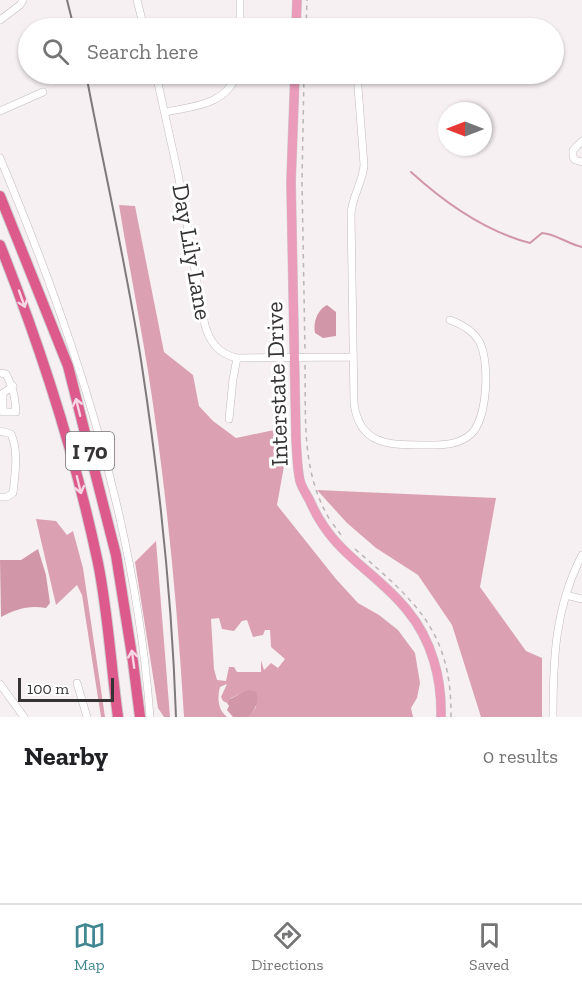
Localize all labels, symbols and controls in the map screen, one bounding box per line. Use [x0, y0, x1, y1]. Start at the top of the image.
search box [18, 18, 564, 84]
icon: search [39, 35, 72, 68]
text: Search here [87, 38, 198, 65]
north arrow [438, 102, 492, 156]
street label: Day Lily Lane [166, 182, 219, 322]
one-way arrow [17, 289, 28, 308]
street label: Interstate Drive [259, 301, 294, 467]
one-way arrow [72, 398, 84, 417]
road number: I 70 [66, 432, 114, 470]
one-way arrow [73, 476, 85, 495]
one-way arrow [127, 650, 138, 669]
scale bar [18, 675, 114, 702]
text: 100 m [27, 679, 69, 698]
text: Nearby [24, 740, 108, 772]
text: 0 results [483, 744, 558, 768]
tab: Map [73, 919, 106, 974]
tab: Directions [251, 919, 324, 974]
tab: Saved [469, 919, 509, 974]

